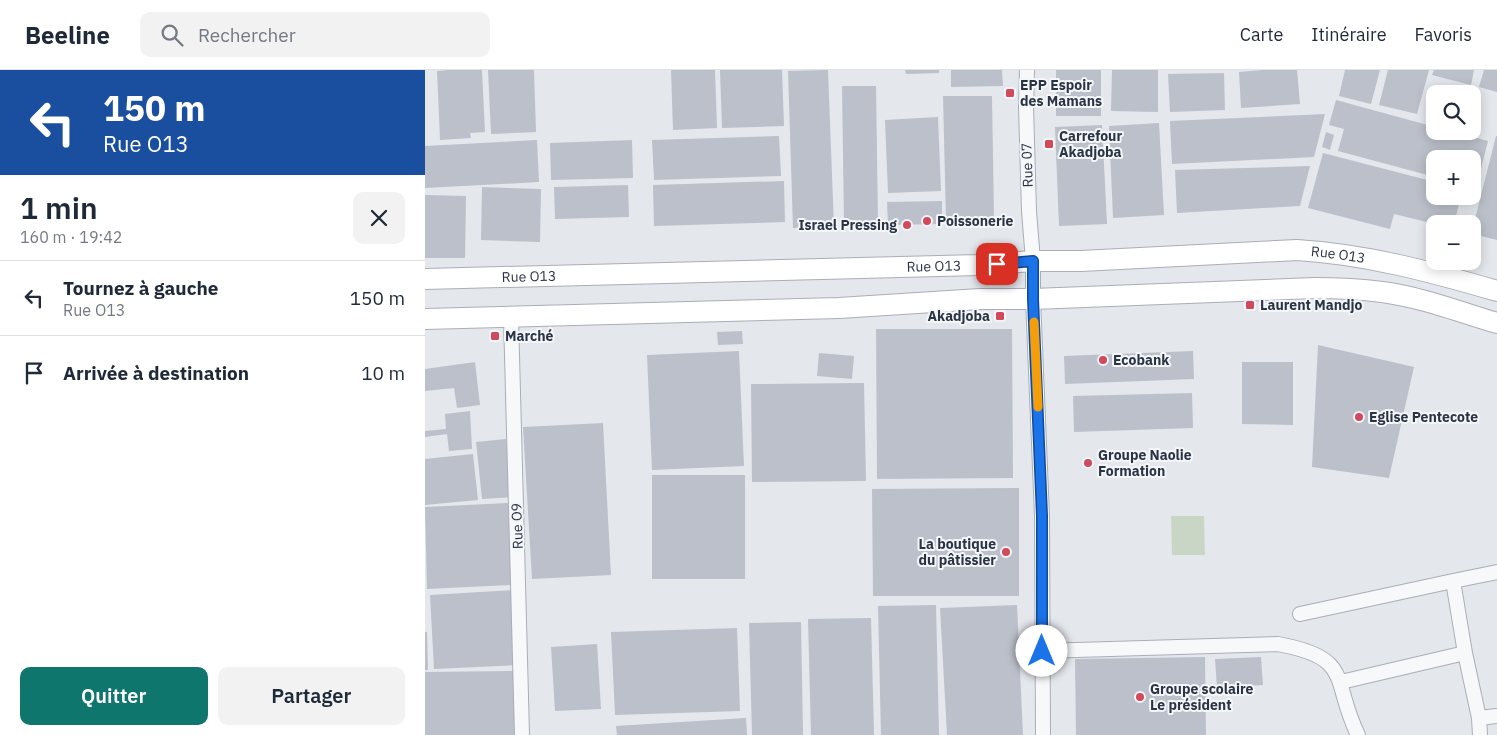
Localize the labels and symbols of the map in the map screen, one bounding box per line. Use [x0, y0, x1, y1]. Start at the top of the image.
place label: EPP Espoir des Mamans [1020, 76, 1102, 110]
marker: EPP Espoir des Mamans [1004, 87, 1016, 99]
place label: Carrefour Akadjoba [1059, 127, 1122, 161]
marker: Carrefour Akadjoba [1043, 138, 1055, 150]
street label: Rue 07 [1017, 142, 1037, 188]
place label: Poissonerie [937, 212, 1014, 230]
marker: Poissonerie [921, 215, 933, 227]
place label: Israel Pressing [799, 216, 897, 234]
marker: Israel Pressing [901, 219, 913, 231]
street label: Rue O13 [1310, 242, 1367, 267]
pin [976, 243, 1018, 285]
street label: Rue O13 [906, 256, 961, 276]
street label: Rue O13 [501, 267, 557, 286]
place label: Laurent Mandjo [1260, 296, 1363, 314]
marker: Laurent Mandjo [1244, 299, 1256, 311]
place label: Akadjoba [927, 307, 990, 325]
marker: Akadjoba [994, 310, 1006, 322]
place label: Marché [505, 327, 554, 345]
marker: Marché [489, 330, 501, 342]
place label: Ecobank [1113, 351, 1170, 369]
marker: Ecobank [1097, 354, 1109, 366]
place label: Eglise Pentecote [1369, 408, 1478, 426]
marker: Eglise Pentecote [1353, 411, 1365, 423]
place label: Groupe Naolie Formation [1098, 446, 1192, 480]
marker: Groupe Naolie Formation [1082, 457, 1094, 469]
street label: Rue O9 [507, 503, 527, 549]
place label: La boutique du pâtissier [918, 535, 996, 569]
marker: La boutique du pâtissier [1000, 546, 1012, 558]
position arrow [1015, 624, 1067, 676]
place label: Groupe scolaire Le président [1150, 680, 1253, 714]
marker: Groupe scolaire Le président [1134, 691, 1146, 703]

